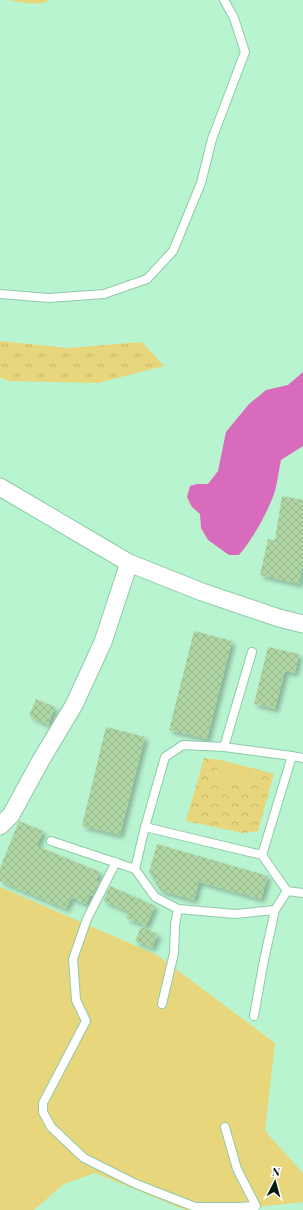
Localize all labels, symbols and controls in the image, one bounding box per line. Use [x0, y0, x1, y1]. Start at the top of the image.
north arrow [255, 1162, 295, 1202]
text: N [271, 1164, 281, 1179]

